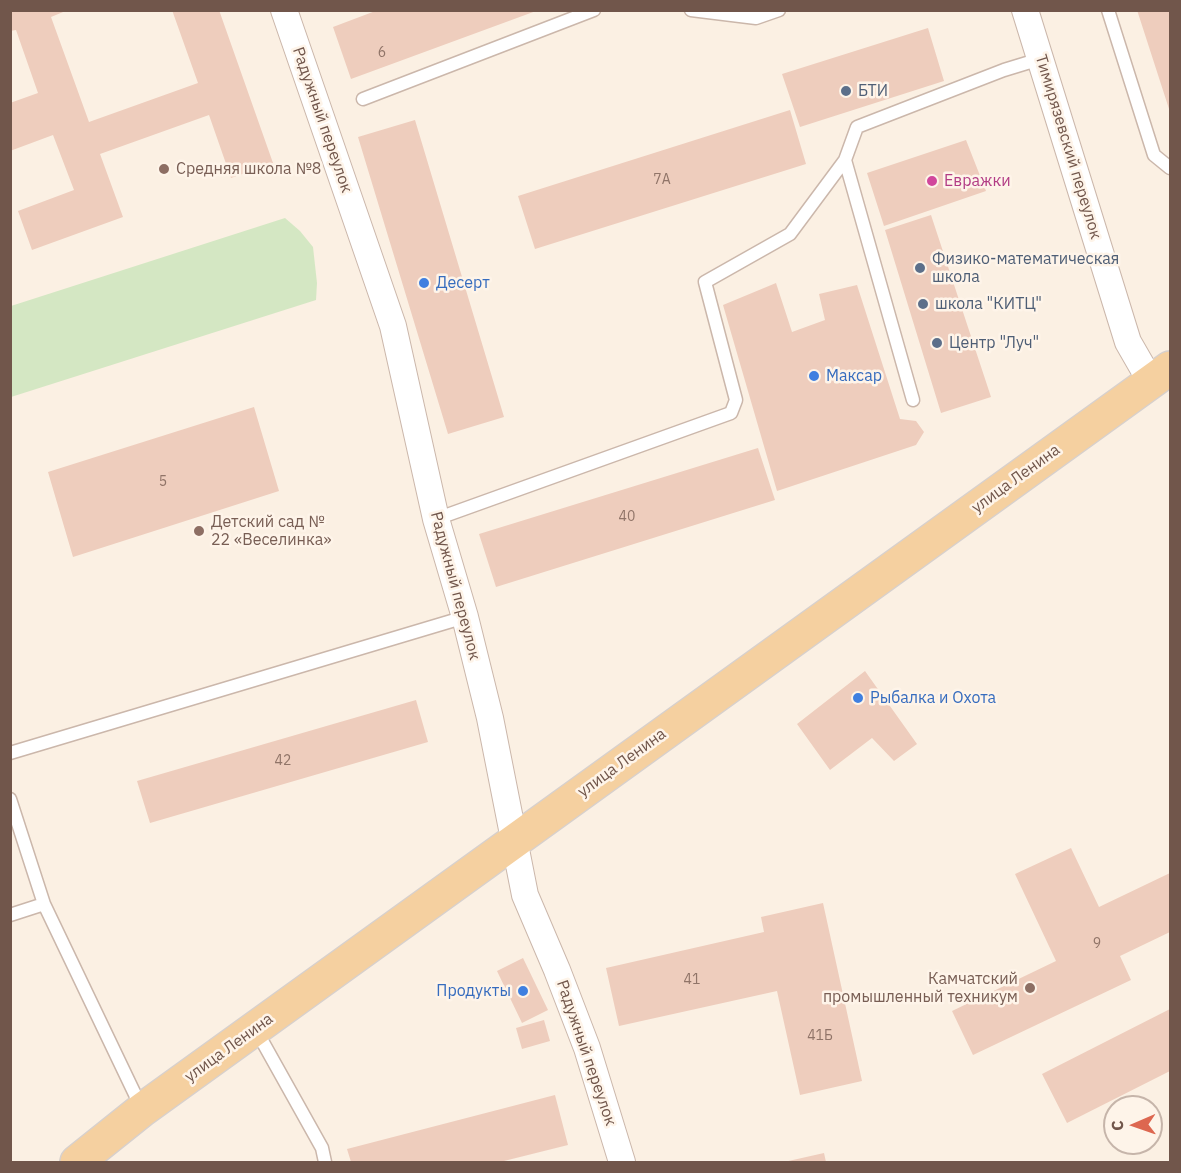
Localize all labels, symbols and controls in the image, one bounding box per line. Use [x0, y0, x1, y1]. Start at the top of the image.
street label: Радужный переулок [288, 45, 356, 195]
house number: 6 [378, 45, 386, 61]
street label: Тимирязевский переулок [1031, 52, 1105, 242]
place label: БТИ [858, 81, 888, 101]
marker: БТИ [839, 84, 853, 98]
place label: Средняя школа №8 [176, 159, 321, 179]
marker: Средняя школа №8 [157, 162, 171, 176]
place label: Евражки [944, 171, 1011, 191]
house number: 7А [653, 172, 671, 188]
marker: Евражки [925, 174, 939, 188]
place label: Физико-математическая школа [932, 249, 1119, 287]
marker: Физико-математическая школа [913, 261, 927, 275]
place label: Десерт [436, 273, 490, 293]
marker: Десерт [417, 276, 431, 290]
place label: школа "КИТЦ" [935, 294, 1042, 314]
marker: школа "КИТЦ" [916, 297, 930, 311]
place label: Центр "Луч" [949, 333, 1039, 353]
marker: Центр "Луч" [930, 336, 944, 350]
place label: Максар [826, 366, 882, 386]
marker: Максар [807, 369, 821, 383]
street label: улица Ленина [968, 440, 1064, 518]
house number: 5 [159, 474, 167, 490]
house number: 40 [619, 509, 635, 525]
street label: Радужный переулок [426, 510, 484, 662]
place label: Детский сад № 22 «Веселинка» [211, 512, 331, 550]
marker: Детский сад № 22 «Веселинка» [192, 524, 206, 538]
place label: Рыбалка и Охота [870, 688, 996, 708]
marker: Рыбалка и Охота [851, 691, 865, 705]
street label: улица Ленина [574, 724, 670, 802]
house number: 42 [275, 753, 291, 769]
house number: 9 [1093, 936, 1101, 952]
place label: Камчатский промышленный техникум [823, 969, 1018, 1007]
house number: 41 [684, 972, 700, 988]
street label: Радужный переулок [552, 978, 620, 1128]
place label: Продукты [436, 981, 511, 1001]
marker: Камчатский промышленный техникум [1023, 981, 1037, 995]
marker: Продукты [516, 984, 530, 998]
street label: улица Ленина [181, 1009, 277, 1087]
house number: 41Б [807, 1028, 833, 1044]
north arrow [1103, 1095, 1163, 1155]
text: С [1107, 1120, 1127, 1131]

